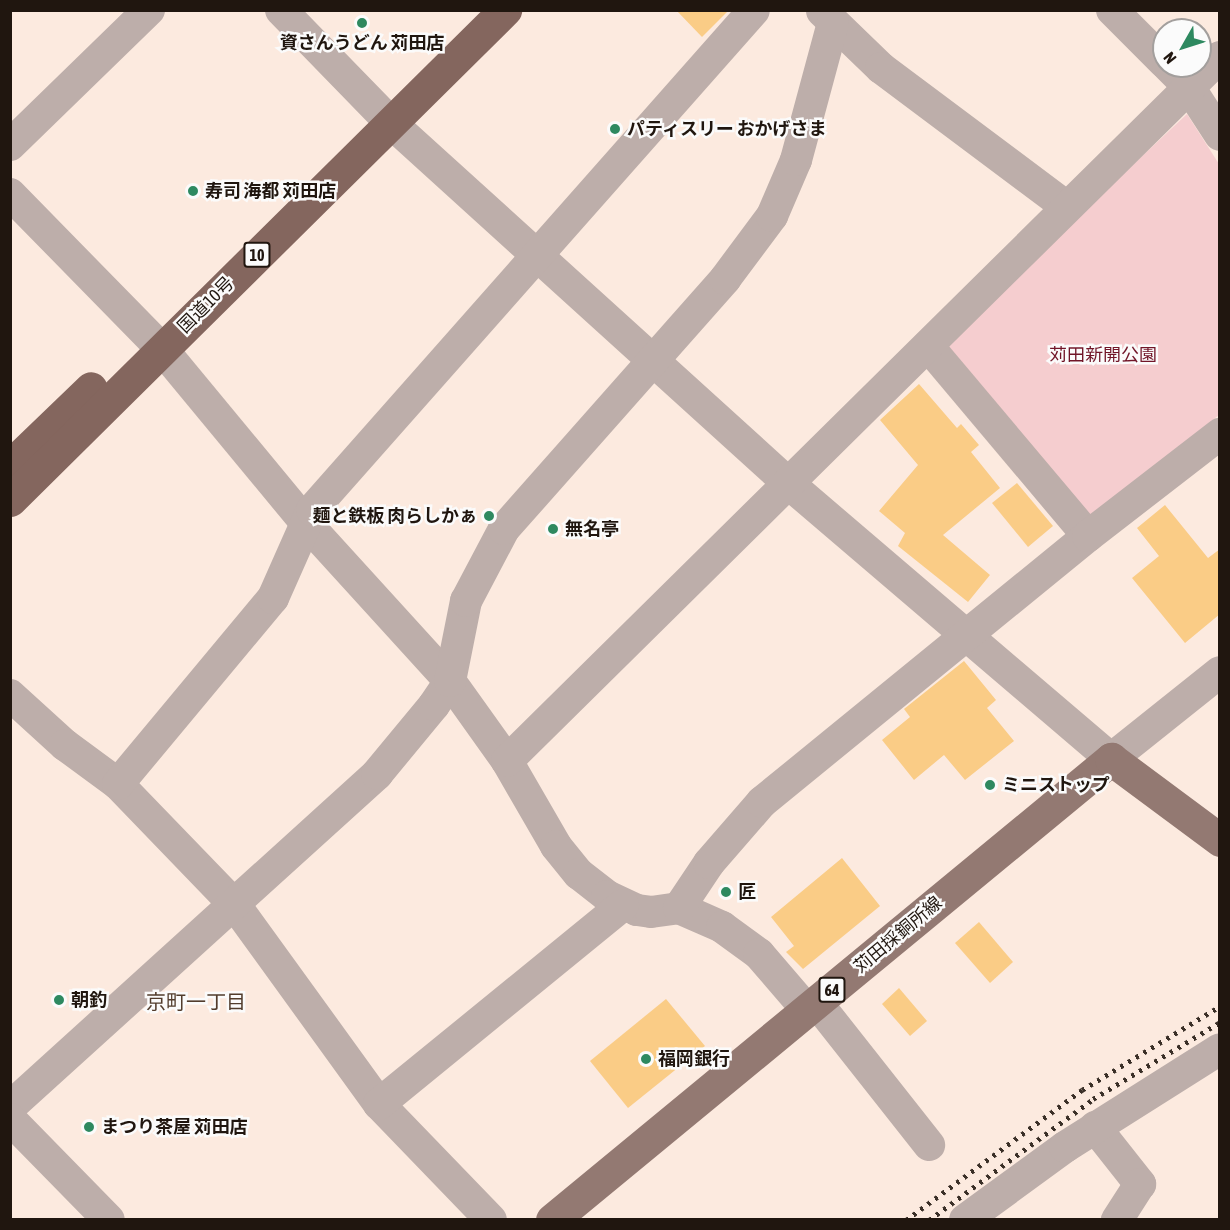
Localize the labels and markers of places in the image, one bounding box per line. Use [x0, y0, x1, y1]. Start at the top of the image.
marker: 資さんうどん 苅田店 [355, 16, 369, 30]
place label: 資さんうどん 苅田店 [280, 32, 444, 54]
place label: パティスリー おかげさま [627, 118, 827, 140]
marker: パティスリー おかげさま [608, 122, 622, 136]
place label: 寿司 海都 苅田店 [205, 180, 336, 202]
marker: 寿司 海都 苅田店 [186, 184, 200, 198]
place label: 麺と鉄板 肉らしかぁ [313, 505, 477, 527]
marker: 麺と鉄板 肉らしかぁ [482, 509, 496, 523]
place label: 無名亭 [565, 518, 619, 540]
marker: 無名亭 [546, 522, 560, 536]
place label: ミニストップ [1002, 774, 1110, 796]
marker: ミニストップ [983, 778, 997, 792]
place label: 匠 [738, 881, 756, 903]
marker: 匠 [719, 885, 733, 899]
place label: 朝釣 [71, 989, 107, 1011]
marker: 朝釣 [52, 993, 66, 1007]
place label: 福岡銀行 [658, 1048, 730, 1070]
marker: 福岡銀行 [639, 1052, 653, 1066]
place label: まつり茶屋 苅田店 [101, 1116, 247, 1138]
marker: まつり茶屋 苅田店 [82, 1120, 96, 1134]

